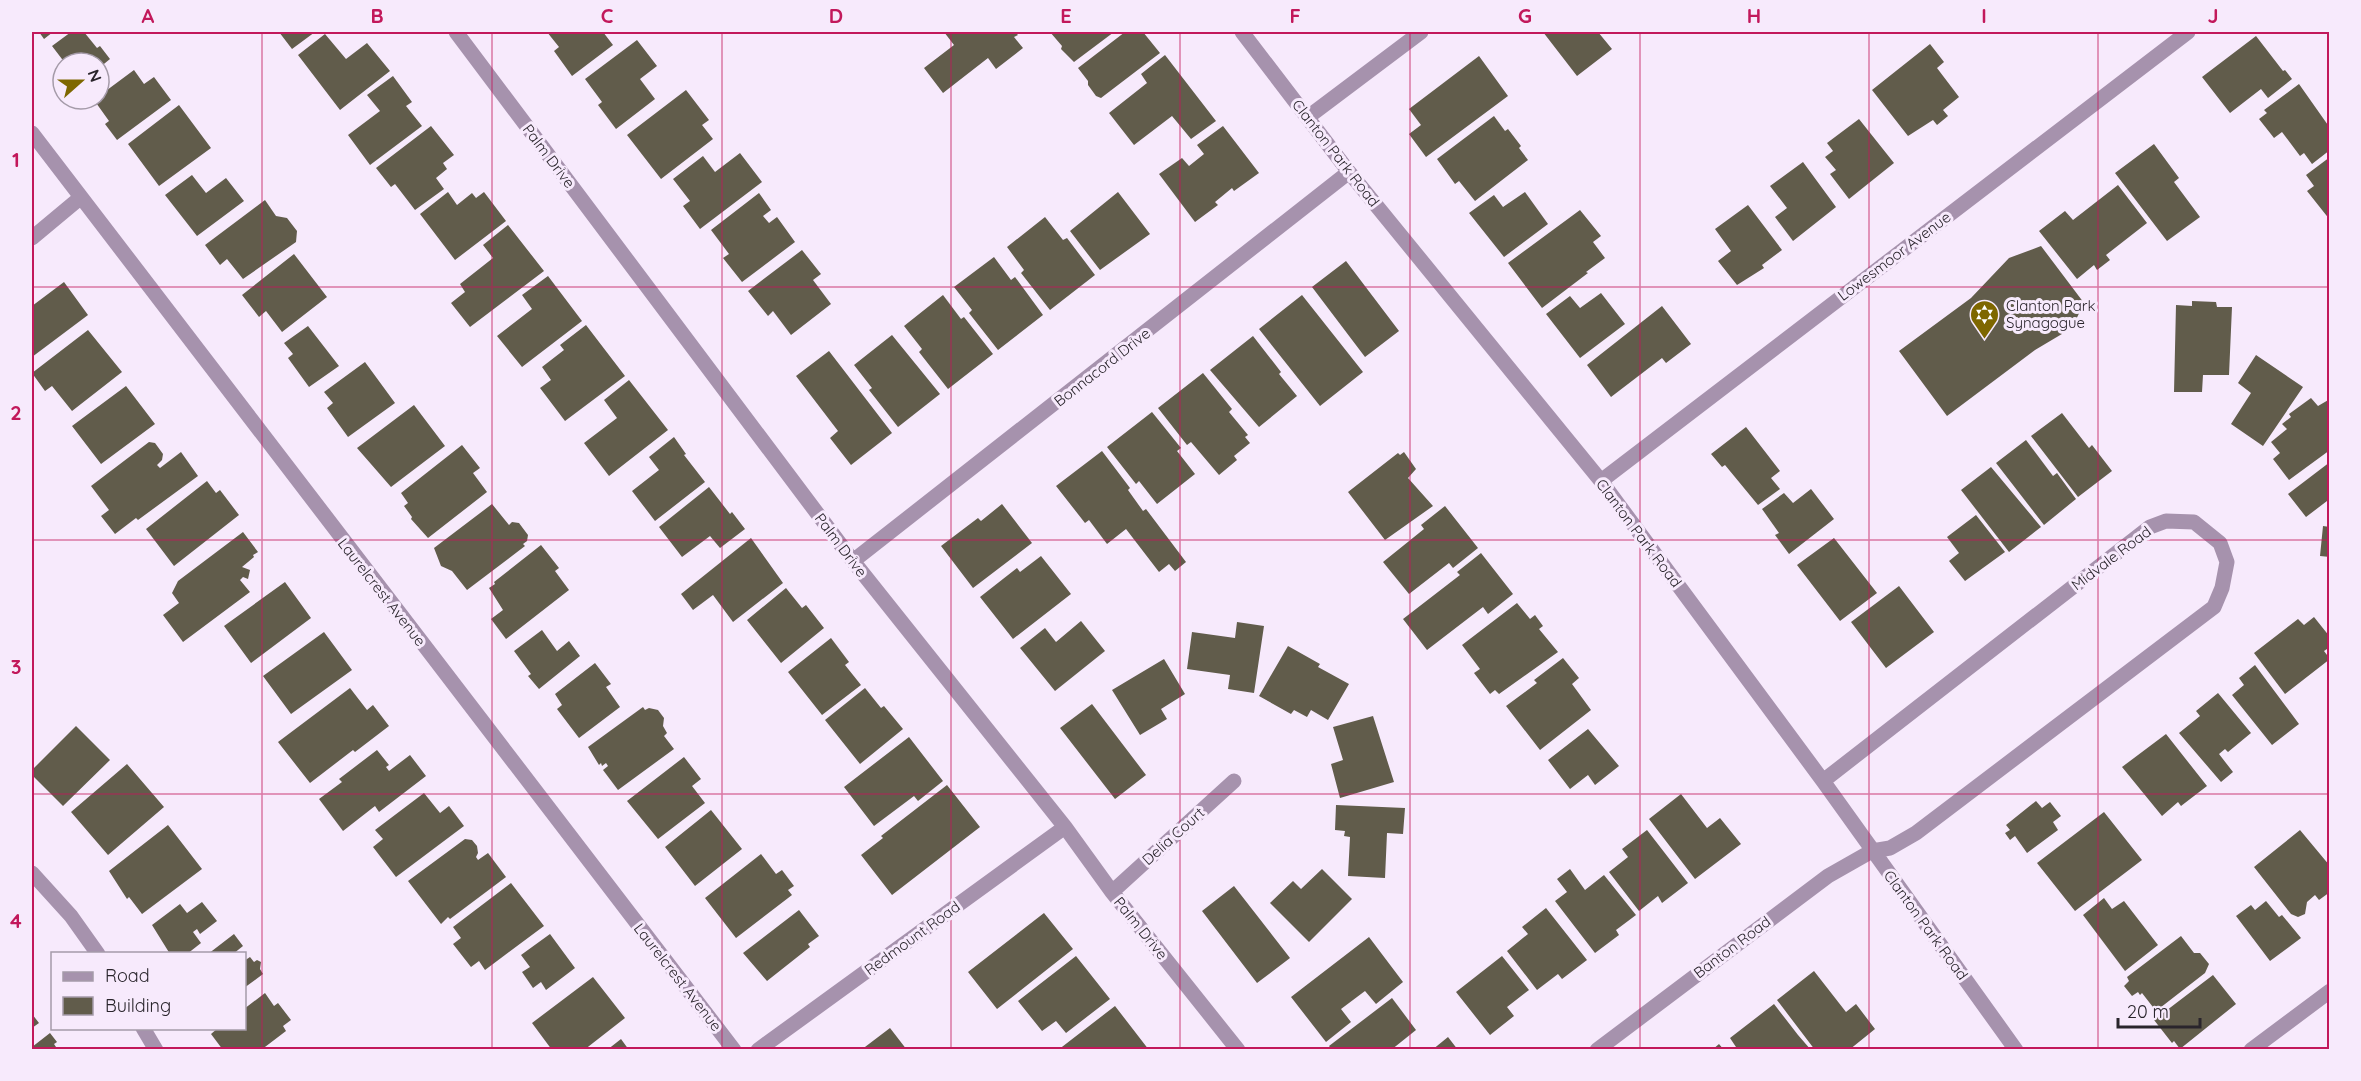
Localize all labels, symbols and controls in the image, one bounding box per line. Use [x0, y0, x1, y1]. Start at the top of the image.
text: A [142, 3, 155, 28]
text: B [370, 3, 384, 28]
text: C [601, 3, 614, 28]
text: D [829, 3, 843, 28]
text: E [1060, 3, 1072, 28]
text: F [1289, 3, 1301, 28]
text: G [1518, 3, 1532, 28]
text: H [1747, 3, 1761, 28]
text: I [1981, 3, 1987, 28]
text: J [2207, 3, 2219, 28]
north arrow [51, 51, 111, 111]
text: N [84, 67, 106, 85]
street label: Clanton Park Road [1288, 96, 1384, 210]
street label: Palm Drive [519, 120, 579, 192]
text: 1 [12, 147, 20, 172]
street label: Lowesmoor Avenue [1834, 207, 1954, 305]
place label: Clanton Park Synagogue [2006, 296, 2096, 332]
synagogue icon: Clanton Park Synagogue [1969, 298, 2001, 340]
street label: Bonnacord Drive [1050, 324, 1154, 410]
text: 2 [10, 400, 22, 425]
street label: Clanton Park Road [1592, 475, 1686, 591]
street label: Palm Drive [811, 509, 871, 581]
street label: Midvale Road [2067, 522, 2155, 594]
street label: Laurelcrest Avenue [334, 534, 430, 650]
text: 3 [11, 654, 21, 679]
street label: Delia Court [1138, 803, 1208, 869]
street label: Clanton Park Road [1880, 866, 1972, 984]
street label: Palm Drive [1110, 893, 1172, 963]
street label: Redmount Road [860, 897, 964, 979]
text: 4 [10, 908, 22, 933]
street label: Banton Road [1690, 912, 1774, 982]
street label: Laurelcrest Avenue [630, 919, 726, 1035]
legend [51, 952, 246, 1030]
text: Road [105, 964, 150, 987]
scale bar [2118, 991, 2200, 1029]
text: Building [105, 994, 171, 1017]
text: 20 m [2127, 1000, 2169, 1023]

